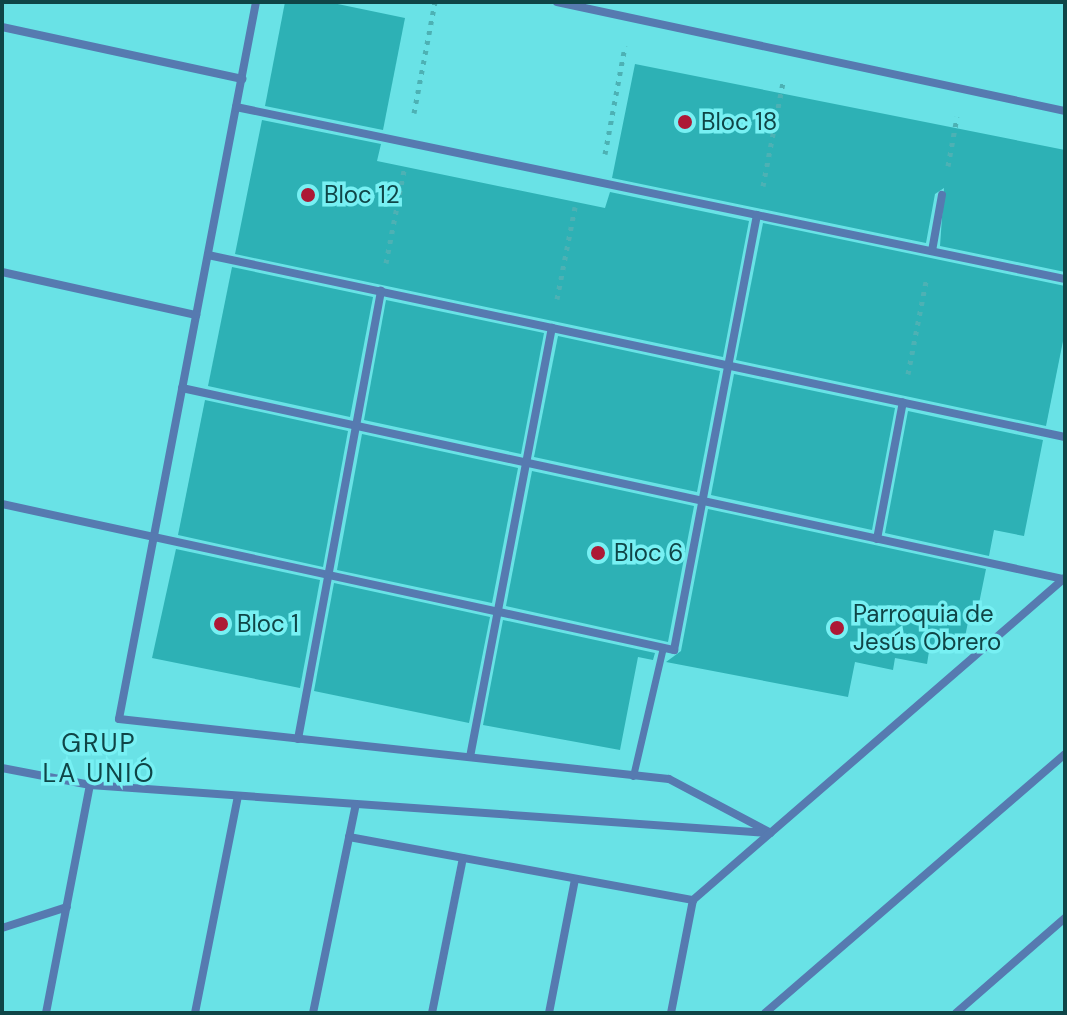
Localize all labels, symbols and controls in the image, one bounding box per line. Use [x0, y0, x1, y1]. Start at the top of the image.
place label: Bloc 18 [701, 108, 777, 136]
marker: Bloc 18 [676, 113, 694, 131]
place label: Bloc 12 [324, 181, 399, 209]
marker: Bloc 12 [299, 186, 317, 204]
place label: Bloc 6 [614, 539, 683, 567]
marker: Bloc 6 [589, 544, 607, 562]
place label: Parroquia de Jesús Obrero [853, 600, 1001, 656]
place label: Bloc 1 [237, 610, 299, 638]
marker: Bloc 1 [212, 615, 230, 633]
marker: Parroquia de Jesús Obrero [828, 619, 846, 637]
district label: GRUP LA UNIÓ [42, 728, 156, 790]

